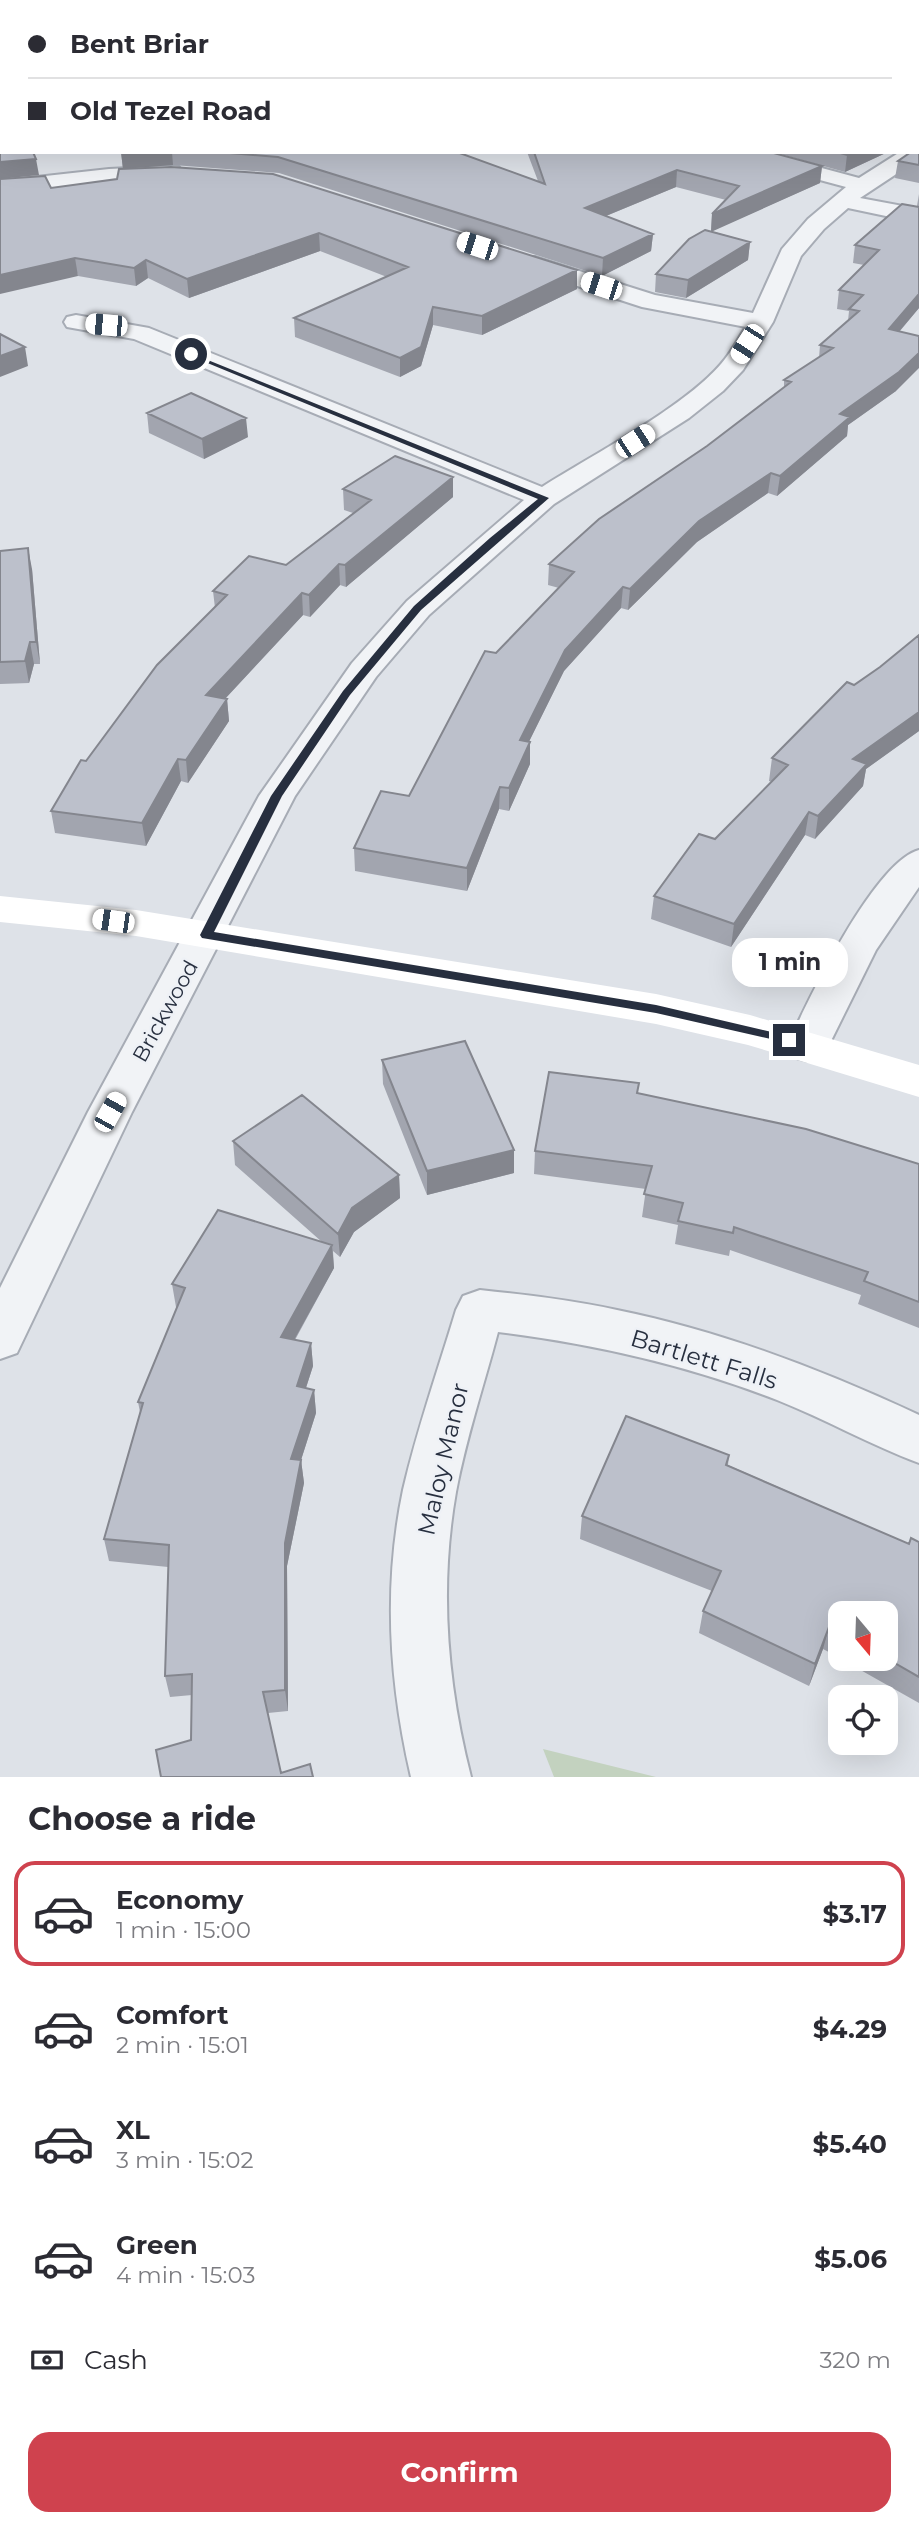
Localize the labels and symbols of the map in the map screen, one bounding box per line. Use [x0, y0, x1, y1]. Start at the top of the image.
car [454, 230, 501, 262]
car [578, 270, 625, 302]
car [85, 313, 128, 337]
car [727, 321, 768, 367]
route start [175, 338, 207, 370]
car [612, 421, 659, 461]
car [91, 908, 136, 934]
callout: 1 min [731, 939, 847, 988]
street label: Brickwood [127, 956, 203, 1066]
route end [773, 1024, 805, 1056]
car [91, 1089, 130, 1135]
street label: Bartlett Falls [627, 1323, 781, 1395]
street label: Maloy Manor [411, 1380, 475, 1538]
north arrow [828, 1601, 898, 1671]

